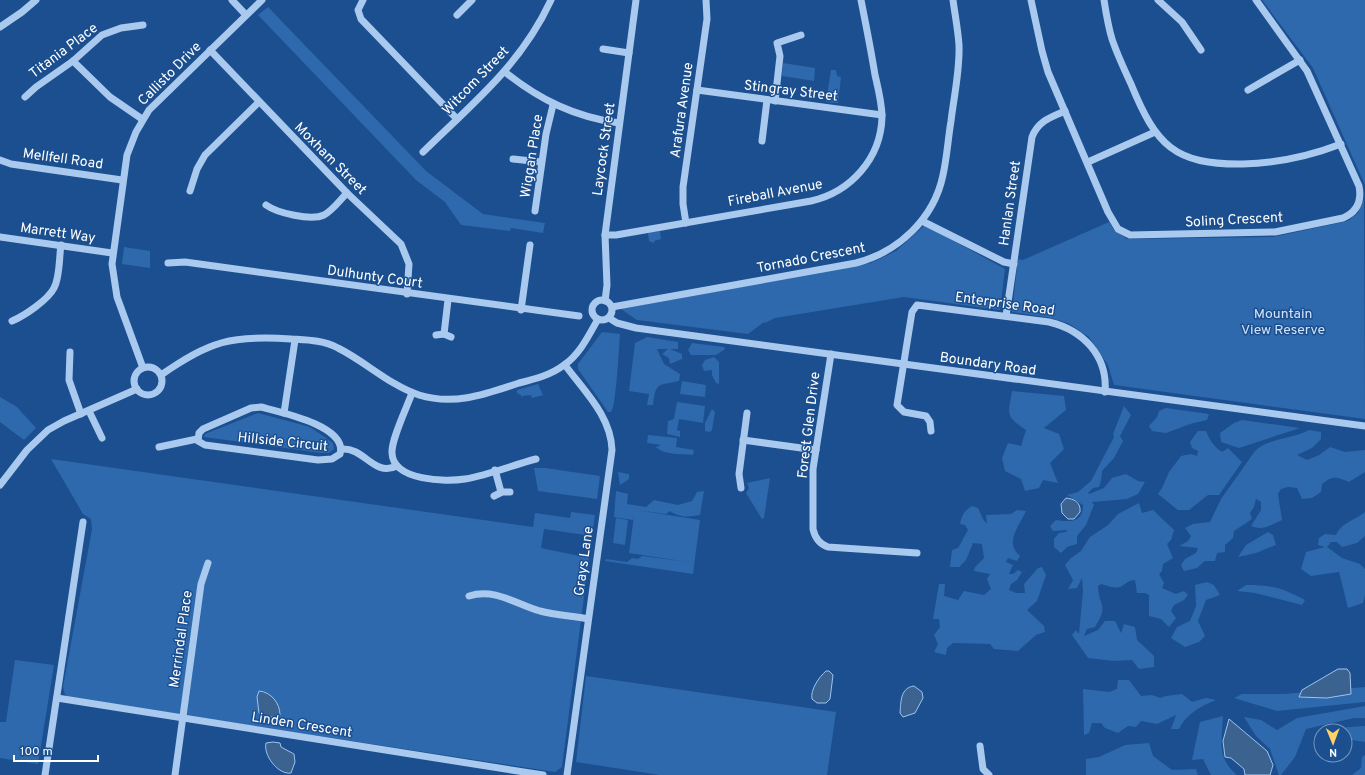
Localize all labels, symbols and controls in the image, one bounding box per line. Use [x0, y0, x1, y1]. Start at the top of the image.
street label: Titania Place [26, 20, 101, 82]
street label: Callisto Drive [135, 39, 205, 109]
street label: Witcom Street [439, 43, 513, 119]
street label: Arafura Avenue [667, 61, 698, 159]
street label: Stingray Street [743, 77, 839, 106]
street label: Laycock Street [590, 102, 619, 197]
street label: Wiggan Place [517, 113, 547, 199]
street label: Moxham Street [290, 119, 370, 199]
street label: Mellfell Road [21, 145, 104, 174]
street label: Hanlan Street [996, 160, 1025, 247]
street label: Fireball Avenue [726, 176, 824, 211]
street label: Soling Crescent [1185, 209, 1284, 232]
street label: Marrett Way [19, 220, 97, 247]
street label: Tornado Crescent [756, 240, 867, 277]
street label: Dulhunty Court [326, 262, 424, 293]
street label: Enterprise Road [954, 289, 1056, 320]
park label: Mountain View Reserve [1241, 306, 1325, 339]
street label: Boundary Road [938, 349, 1037, 380]
street label: Forest Glen Drive [795, 371, 824, 479]
street label: Hillside Circuit [237, 429, 329, 456]
street label: Grays Lane [571, 525, 598, 597]
street label: Merrindal Place [166, 589, 197, 689]
street label: Linden Crescent [250, 709, 353, 742]
north arrow [1313, 723, 1353, 763]
scale bar [14, 737, 98, 763]
text: 100 m [20, 744, 53, 760]
text: N [1329, 745, 1337, 759]

